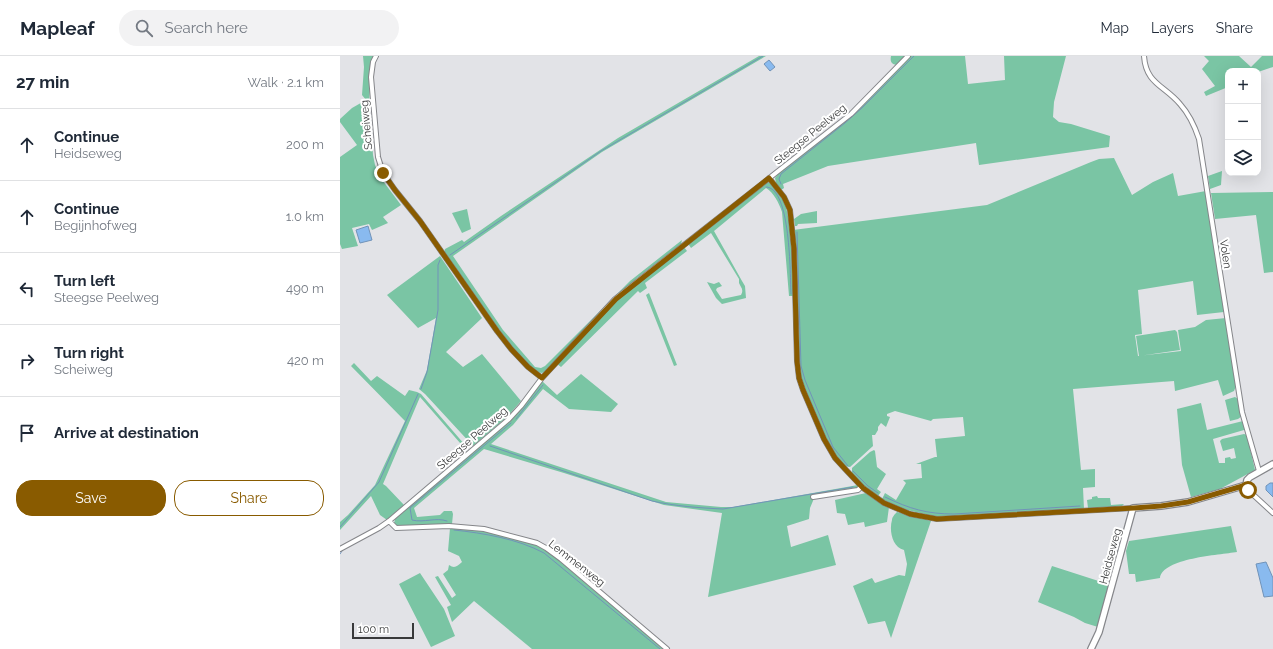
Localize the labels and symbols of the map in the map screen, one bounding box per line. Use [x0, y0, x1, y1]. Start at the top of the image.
street label: Scheiweg [358, 99, 375, 150]
street label: Steegse Peelweg [772, 101, 849, 167]
route end [374, 164, 392, 182]
street label: Volen [1217, 239, 1234, 269]
street label: Steegse Peelweg [435, 404, 510, 472]
route start [1239, 481, 1257, 499]
street label: Heidseweg [1097, 527, 1124, 586]
street label: Lemmenweg [546, 537, 607, 589]
scale bar [352, 621, 414, 640]

